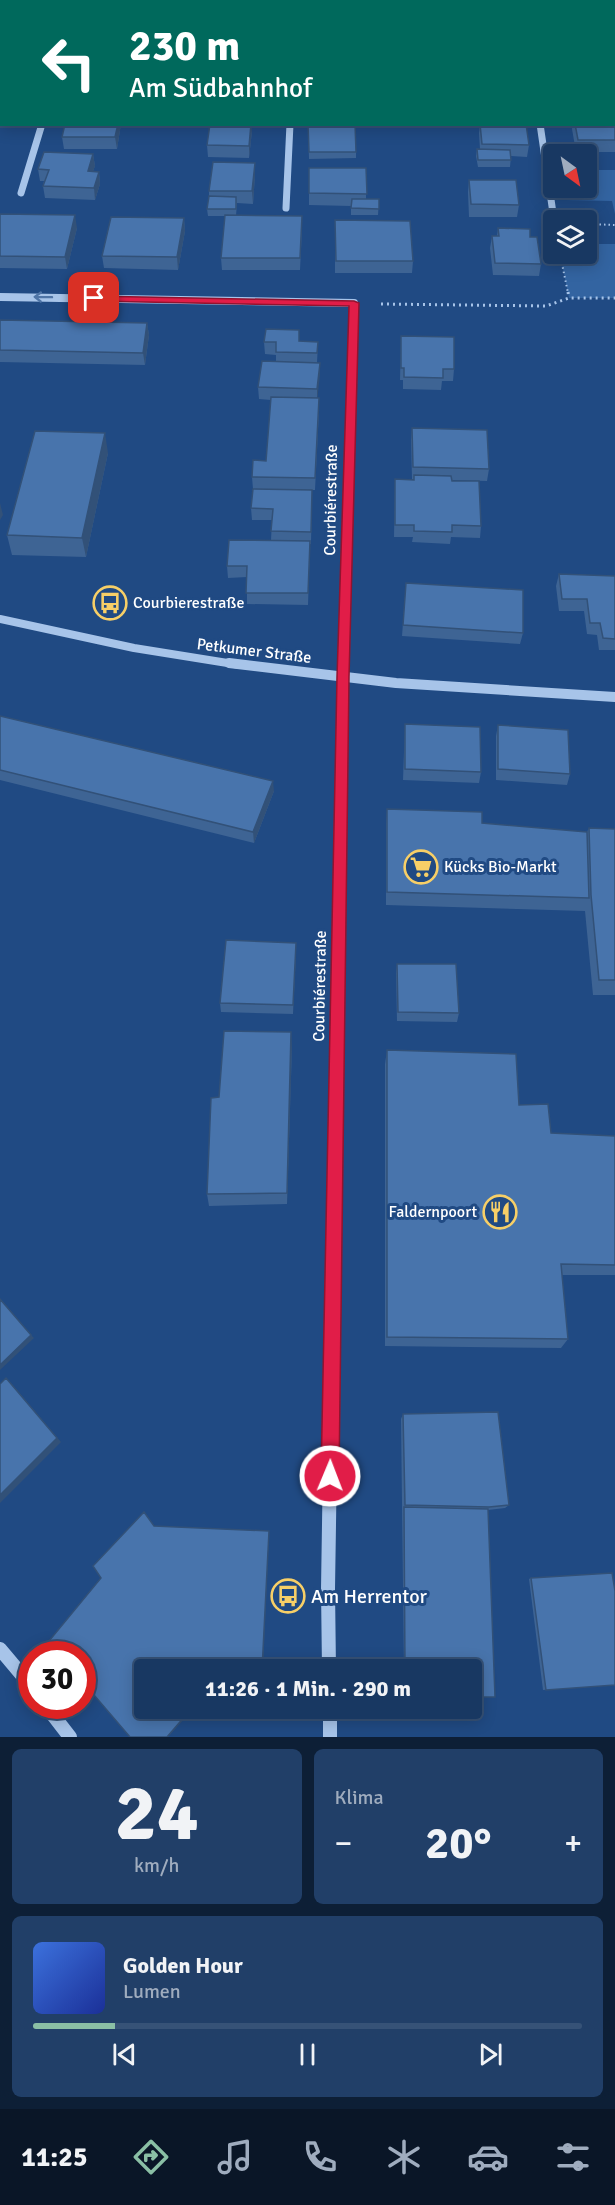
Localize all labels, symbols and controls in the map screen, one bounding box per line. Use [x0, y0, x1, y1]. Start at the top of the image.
text: 230 m [129, 21, 240, 72]
icon: left [30, 24, 108, 102]
text: Am Südbahnhof [129, 72, 312, 105]
north arrow [543, 144, 597, 198]
map controls [543, 144, 597, 264]
button: layers [543, 210, 597, 264]
pin [68, 272, 119, 323]
icon: arrive [77, 281, 110, 314]
one-way arrow [34, 292, 54, 303]
street label: Courbiérestraße [320, 444, 342, 556]
bus stop icon: Courbierestraße [92, 585, 128, 621]
place label: Courbierestraße [133, 593, 244, 613]
street label: Petkumer Straße [196, 634, 312, 668]
supermarket icon: Kücks Bio-Markt [403, 849, 439, 885]
place label: Kücks Bio-Markt [444, 857, 557, 877]
street label: Courbiérestraße [309, 930, 331, 1042]
restaurant icon: Faldernpoort [482, 1194, 518, 1230]
place label: Faldernpoort [388, 1202, 477, 1222]
position arrow [298, 1444, 362, 1508]
bus stop icon: Am Herrentor [270, 1578, 306, 1614]
place label: Am Herrentor [311, 1584, 428, 1609]
speed limit sign: 30 [18, 1641, 96, 1719]
text: 11:26 · 1 Min. · 290 m [205, 1675, 411, 1702]
text: 24 [115, 1766, 199, 1862]
text: Klima [335, 1785, 384, 1810]
text: 20° [425, 1816, 492, 1871]
text: − [335, 1823, 352, 1864]
text: + [564, 1823, 582, 1864]
text: km/h [134, 1853, 179, 1878]
text: Golden Hour [123, 1952, 243, 1979]
text: Lumen [123, 1979, 181, 2004]
icon: previous [108, 2038, 141, 2071]
icon: pause [291, 2038, 324, 2071]
icon: next [474, 2038, 507, 2071]
icon: directions [130, 2136, 172, 2178]
icon: music [214, 2136, 256, 2178]
icon: phone [299, 2136, 341, 2178]
icon: climate [383, 2136, 425, 2178]
icon: car [467, 2136, 509, 2178]
icon: filters [552, 2136, 594, 2178]
text: 11:25 [21, 2141, 87, 2174]

